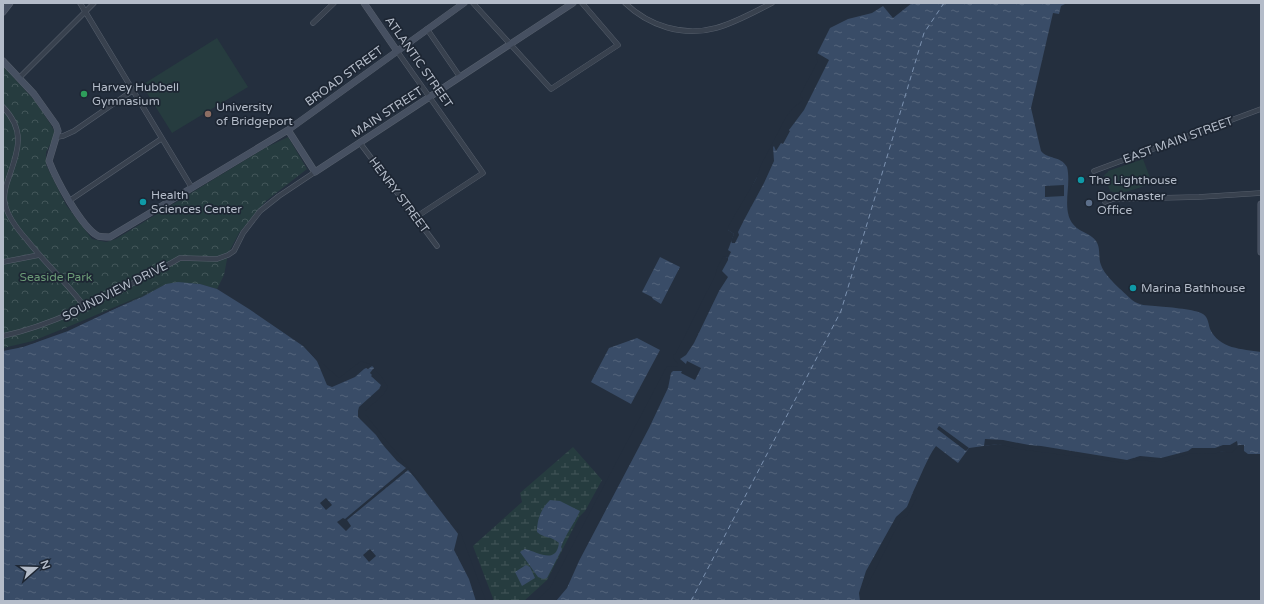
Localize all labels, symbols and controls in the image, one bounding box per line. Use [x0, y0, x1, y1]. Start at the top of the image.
street label: ATLANTIC STREET [382, 14, 456, 111]
street label: BROAD STREET [302, 43, 386, 109]
place label: Harvey Hubbell Gymnasium [92, 80, 179, 108]
street label: MAIN STREET [349, 83, 426, 140]
marker: Harvey Hubbell Gymnasium [79, 89, 89, 99]
place label: University of Bridgeport [216, 100, 293, 128]
marker: University of Bridgeport [203, 109, 213, 119]
street label: EAST MAIN STREET [1121, 113, 1236, 166]
street label: HENRY STREET [366, 154, 432, 236]
place label: The Lighthouse [1089, 173, 1177, 187]
marker: The Lighthouse [1076, 175, 1086, 185]
place label: Health Sciences Center [151, 188, 242, 216]
place label: Dockmaster Office [1097, 189, 1166, 217]
marker: Health Sciences Center [138, 197, 148, 207]
marker: Dockmaster Office [1084, 198, 1094, 208]
street label: SOUNDVIEW DRIVE [60, 258, 170, 324]
park label: Seaside Park [20, 270, 93, 284]
place label: Marina Bathhouse [1141, 281, 1246, 295]
marker: Marina Bathhouse [1128, 283, 1138, 293]
north arrow [16, 548, 56, 588]
text: N [37, 558, 53, 571]

